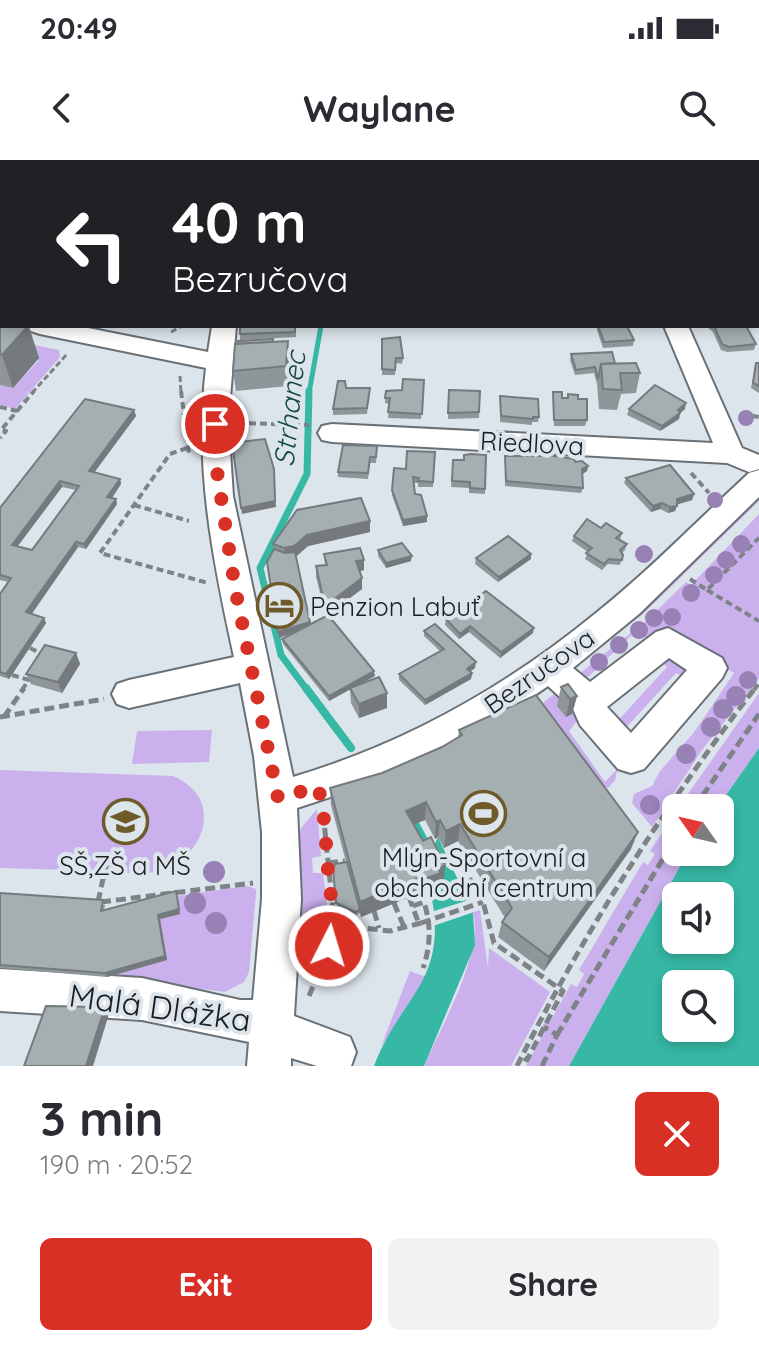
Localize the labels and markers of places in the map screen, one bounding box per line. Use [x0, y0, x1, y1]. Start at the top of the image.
pin [181, 390, 249, 458]
hotel icon: Penzion Labuť [255, 582, 303, 630]
place label: Penzion Labuť [310, 590, 481, 623]
sports icon: Mlýn-Sportovní a obchodní centrum [460, 790, 508, 838]
school or university icon: SŠ,ZŠ a MŠ [101, 798, 149, 846]
place label: Mlýn-Sportovní a obchodní centrum [374, 841, 594, 904]
place label: SŠ,ZŠ a MŠ [59, 849, 191, 882]

